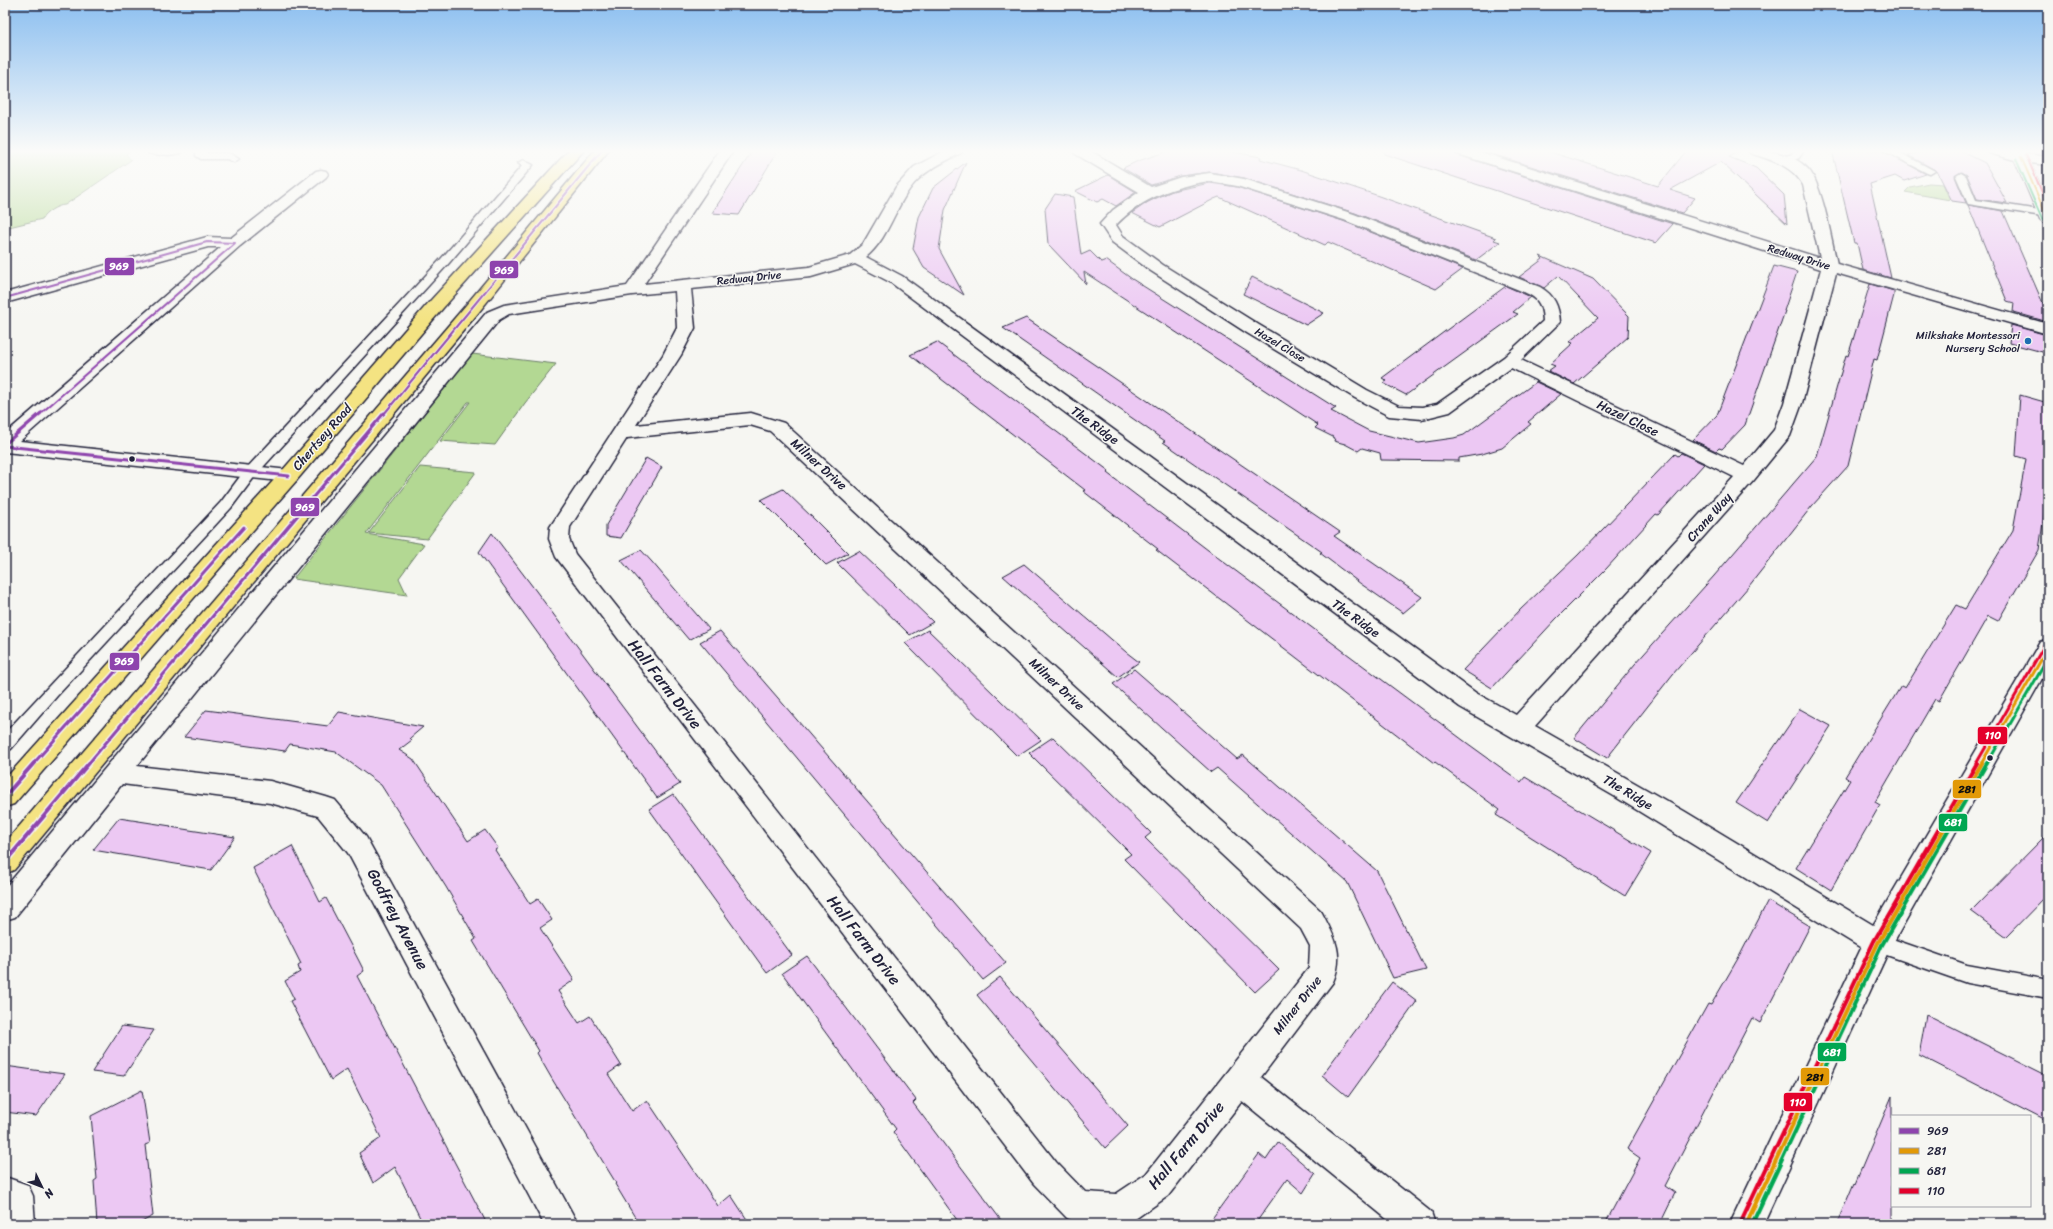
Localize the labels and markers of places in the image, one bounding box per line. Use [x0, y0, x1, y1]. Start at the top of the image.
place label: Milkshake Montessori Nursery School [1916, 326, 2021, 358]
marker: Milkshake Montessori Nursery School [2023, 336, 2033, 346]
unlabelled marker [127, 454, 137, 464]
unlabelled marker [1985, 753, 1995, 763]

